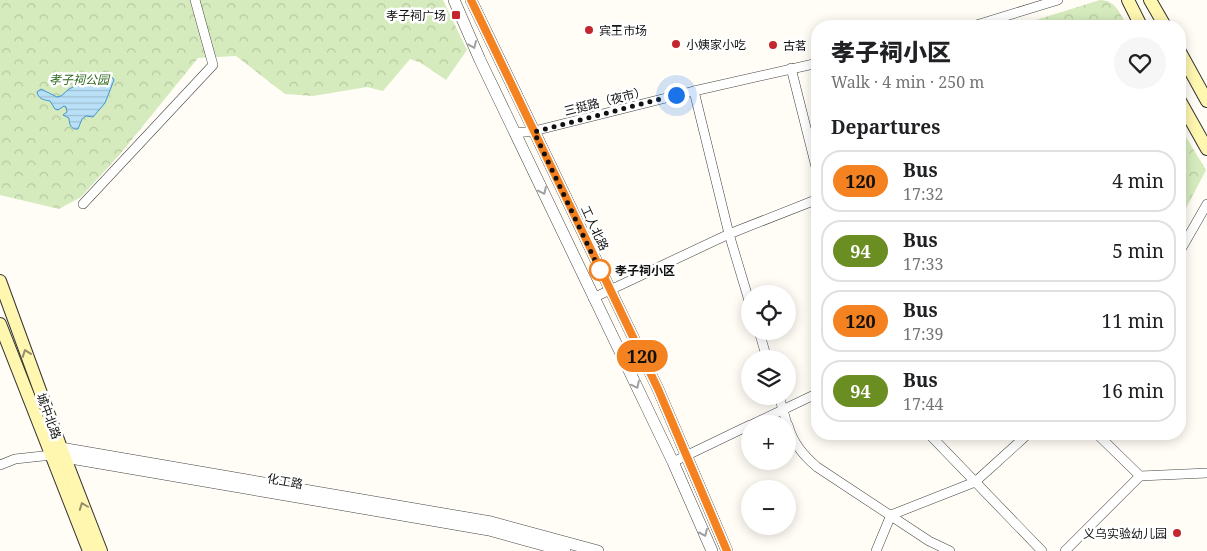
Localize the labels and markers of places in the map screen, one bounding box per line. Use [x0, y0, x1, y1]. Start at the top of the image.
place label: 孝子祠广场 [386, 7, 446, 24]
marker: 孝子祠广场 [450, 9, 462, 21]
place label: 宾王市场 [599, 22, 647, 39]
marker: 宾王市场 [583, 24, 595, 36]
place label: 小姨家小吃 [686, 36, 746, 53]
place label: 古茗 [783, 37, 807, 54]
marker: 小姨家小吃 [670, 38, 682, 50]
marker: 古茗 [767, 39, 779, 51]
marker: 孝子祠小区 [589, 259, 611, 281]
place label: 孝子祠小区 [615, 262, 675, 279]
place label: 义乌实验幼儿园 [1083, 525, 1167, 542]
marker: 义乌实验幼儿园 [1171, 527, 1183, 539]

